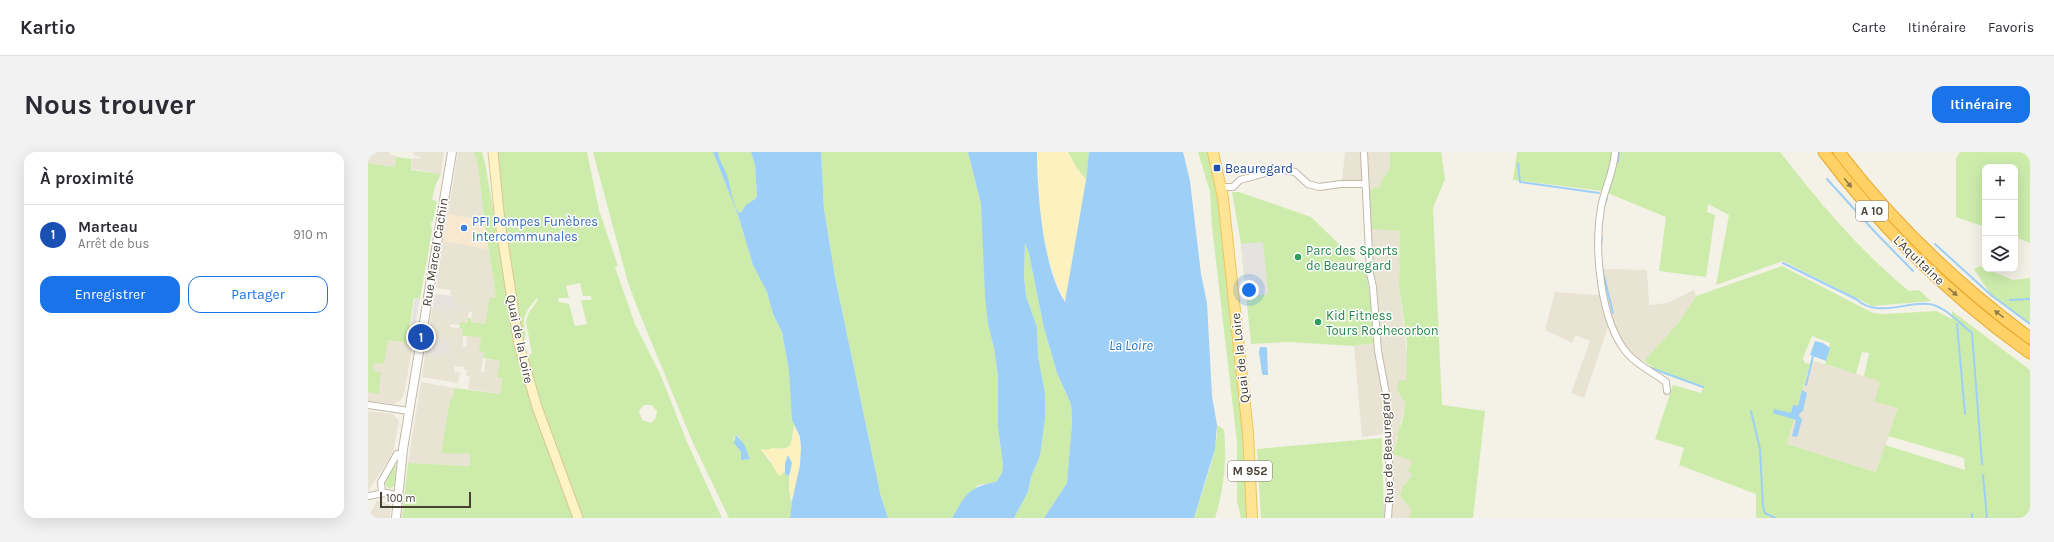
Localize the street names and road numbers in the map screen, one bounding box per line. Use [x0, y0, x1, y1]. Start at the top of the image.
street label: Rue Marcel Cachin [419, 197, 451, 307]
road number: A 10 [1856, 201, 1888, 221]
street label: L'Aquitaine [1890, 232, 1948, 289]
street label: Quai de la Loire [503, 293, 537, 385]
street label: Quai de la Loire [1228, 312, 1252, 404]
street label: Rue de Beauregard [1378, 392, 1396, 504]
road number: M 952 [1228, 461, 1272, 481]

